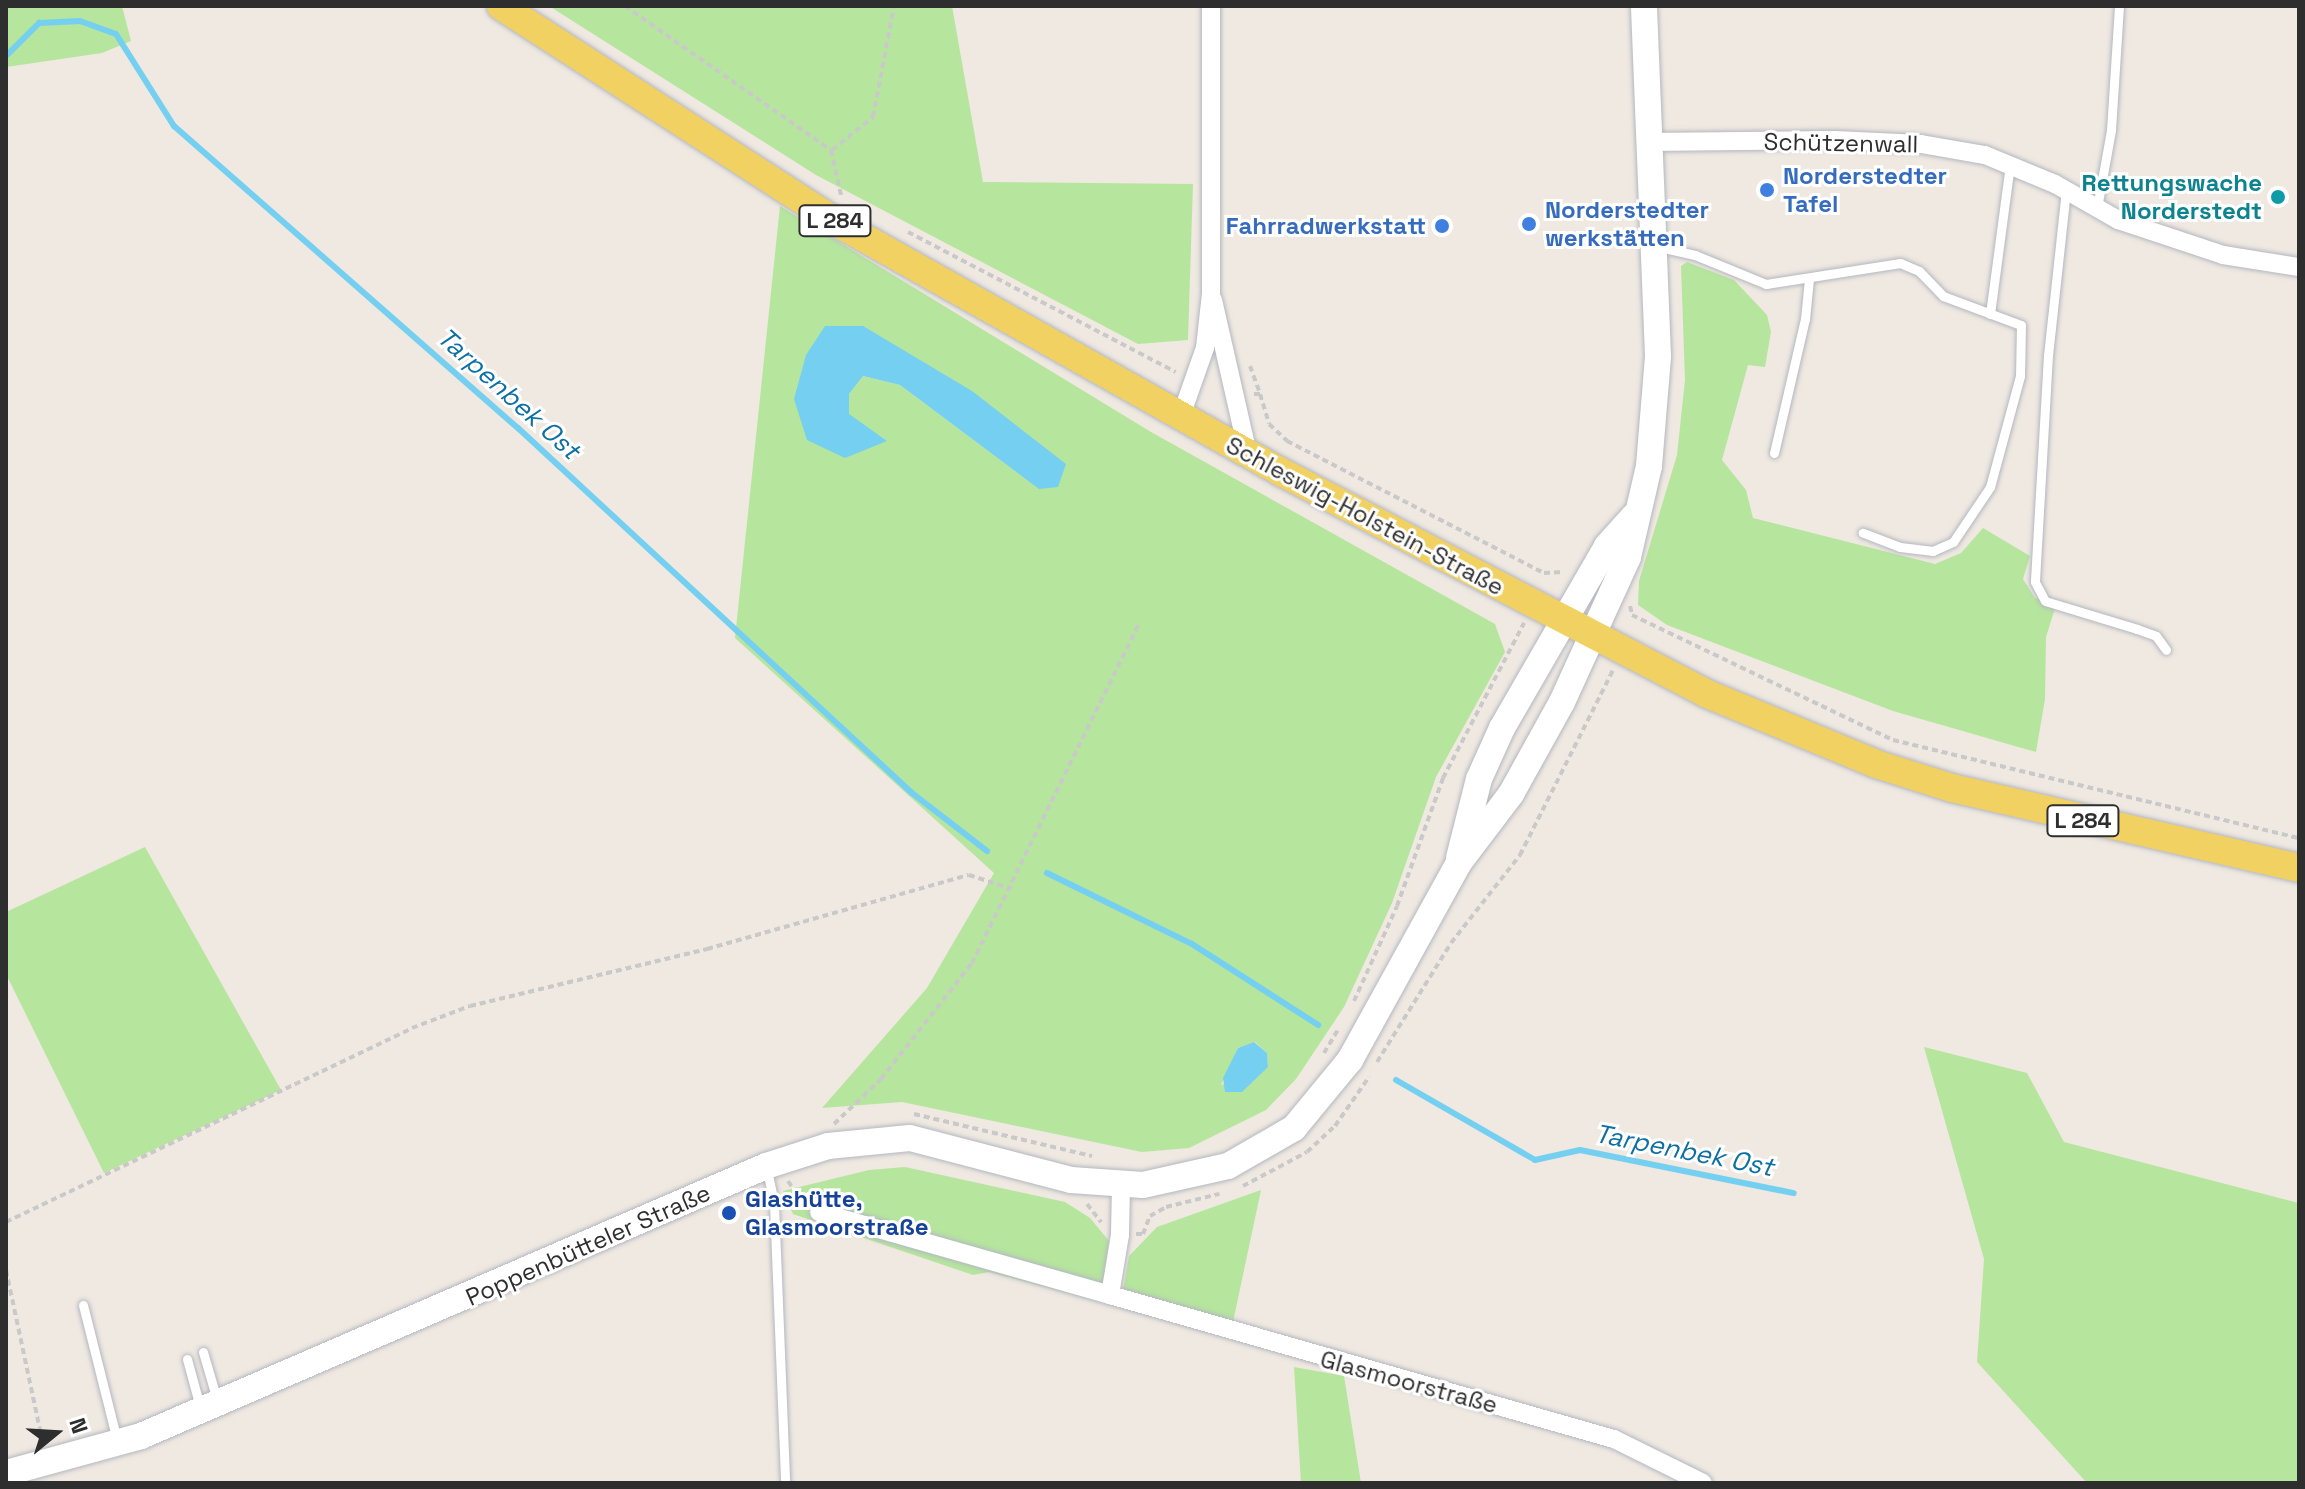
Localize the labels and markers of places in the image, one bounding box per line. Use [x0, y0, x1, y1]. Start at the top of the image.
place label: Norderstedter Tafel [1783, 162, 1947, 218]
place label: Rettungswache Norderstedt [2082, 169, 2262, 225]
marker: Norderstedter Tafel [1758, 181, 1776, 199]
marker: Rettungswache Norderstedt [2269, 188, 2287, 206]
place label: Norderstedter werkstätten [1545, 196, 1709, 252]
place label: Fahrradwerkstatt [1226, 212, 1426, 240]
marker: Norderstedter werkstätten [1520, 215, 1538, 233]
marker: Fahrradwerkstatt [1433, 217, 1451, 235]
place label: Glashütte, Glasmoorstraße [745, 1185, 929, 1241]
marker: Glashütte, Glasmoorstraße [720, 1204, 738, 1222]

